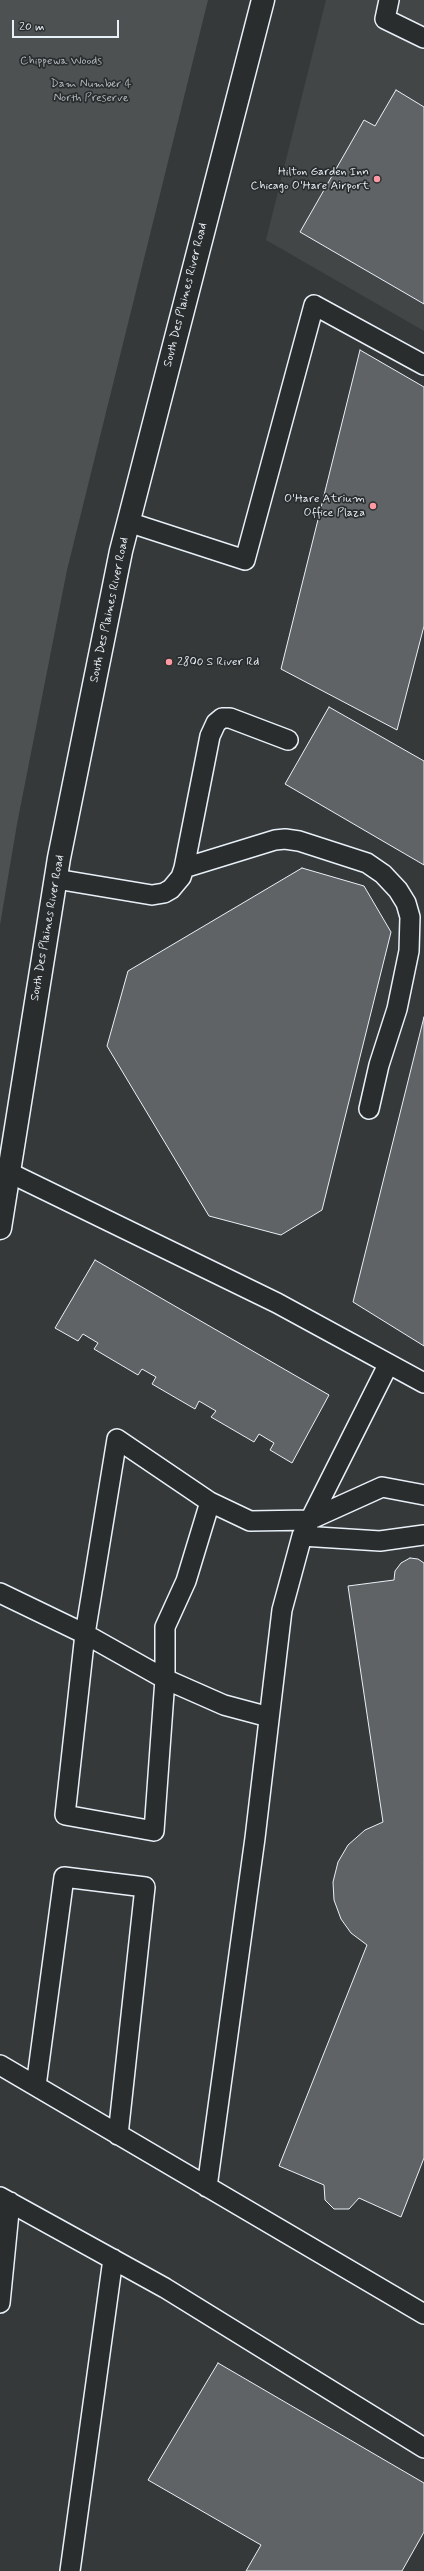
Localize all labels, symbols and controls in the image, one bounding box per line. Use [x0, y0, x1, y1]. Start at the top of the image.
scale bar [14, 12, 121, 38]
text: 20 m [19, 19, 45, 35]
park label: Chippewa Woods [20, 54, 102, 68]
park label: Dam Number 4 North Preserve [51, 77, 131, 105]
place label: Hilton Garden Inn Chicago O'Hare Airport [251, 165, 369, 193]
marker: Hilton Garden Inn Chicago O'Hare Airport [372, 174, 382, 184]
street label: South Des Plaines River Road [161, 221, 211, 369]
place label: O'Hare Atrium Office Plaza [284, 492, 365, 520]
marker: O'Hare Atrium Office Plaza [368, 501, 378, 511]
street label: South Des Plaines River Road [88, 536, 132, 684]
place label: 2800 S River Rd [177, 655, 259, 669]
marker: 2800 S River Rd [164, 657, 174, 667]
street label: South Des Plaines River Road [28, 854, 68, 1002]

